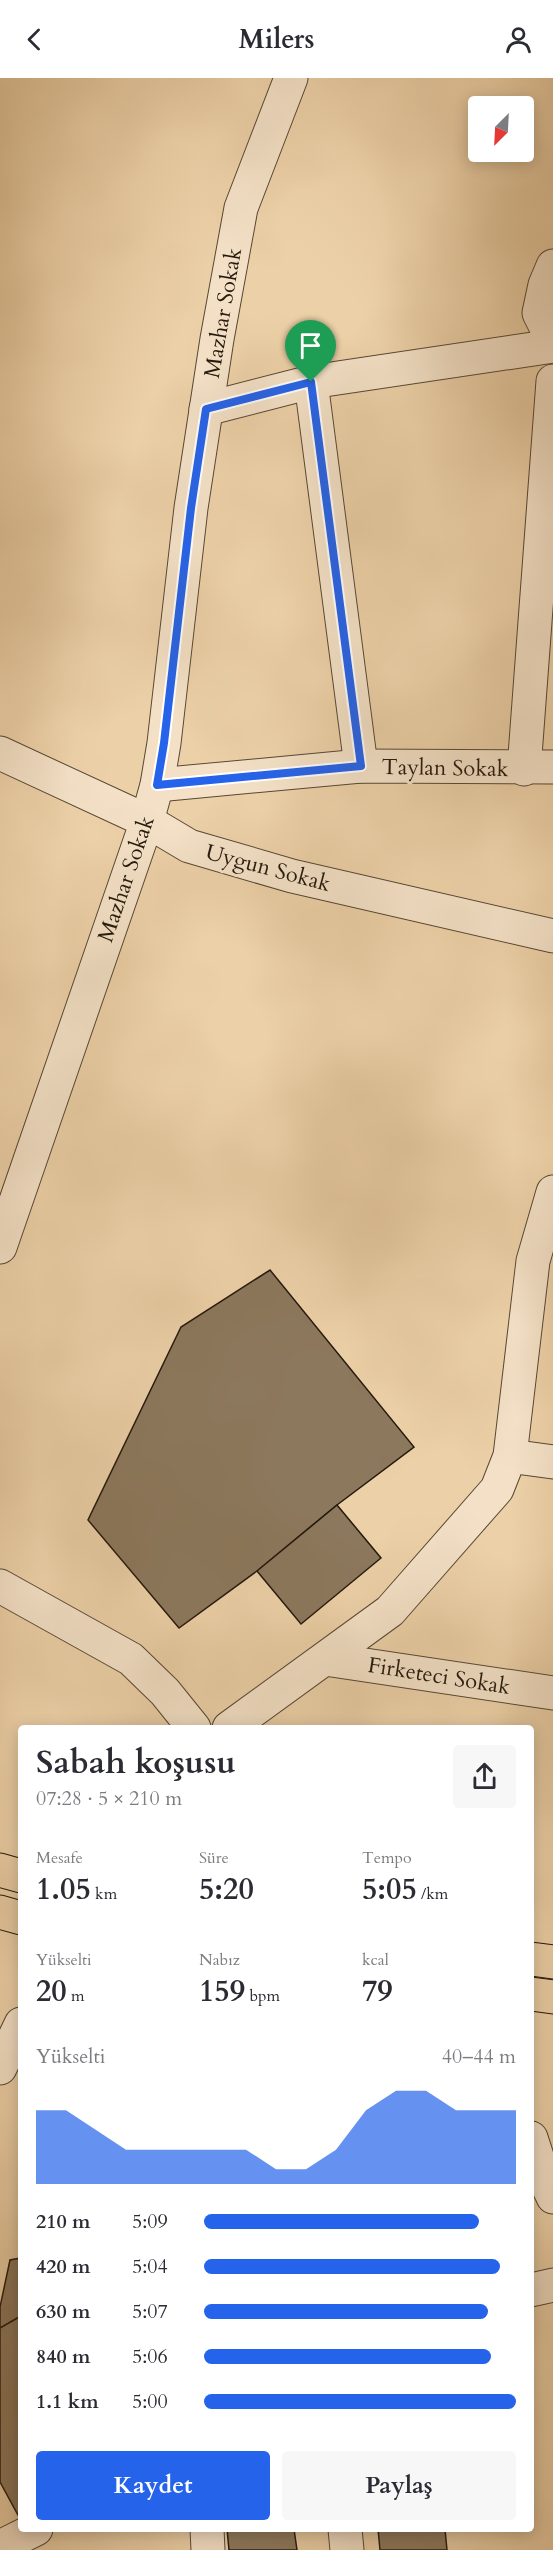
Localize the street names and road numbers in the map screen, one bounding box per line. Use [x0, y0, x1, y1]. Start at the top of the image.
street label: Mazhar Sokak [197, 245, 249, 380]
street label: Taylan Sokak [381, 752, 509, 784]
street label: Mazhar Sokak [90, 812, 162, 946]
street label: Uygun Sokak [202, 837, 334, 899]
street label: Firketeci Sokak [366, 1650, 512, 1702]

